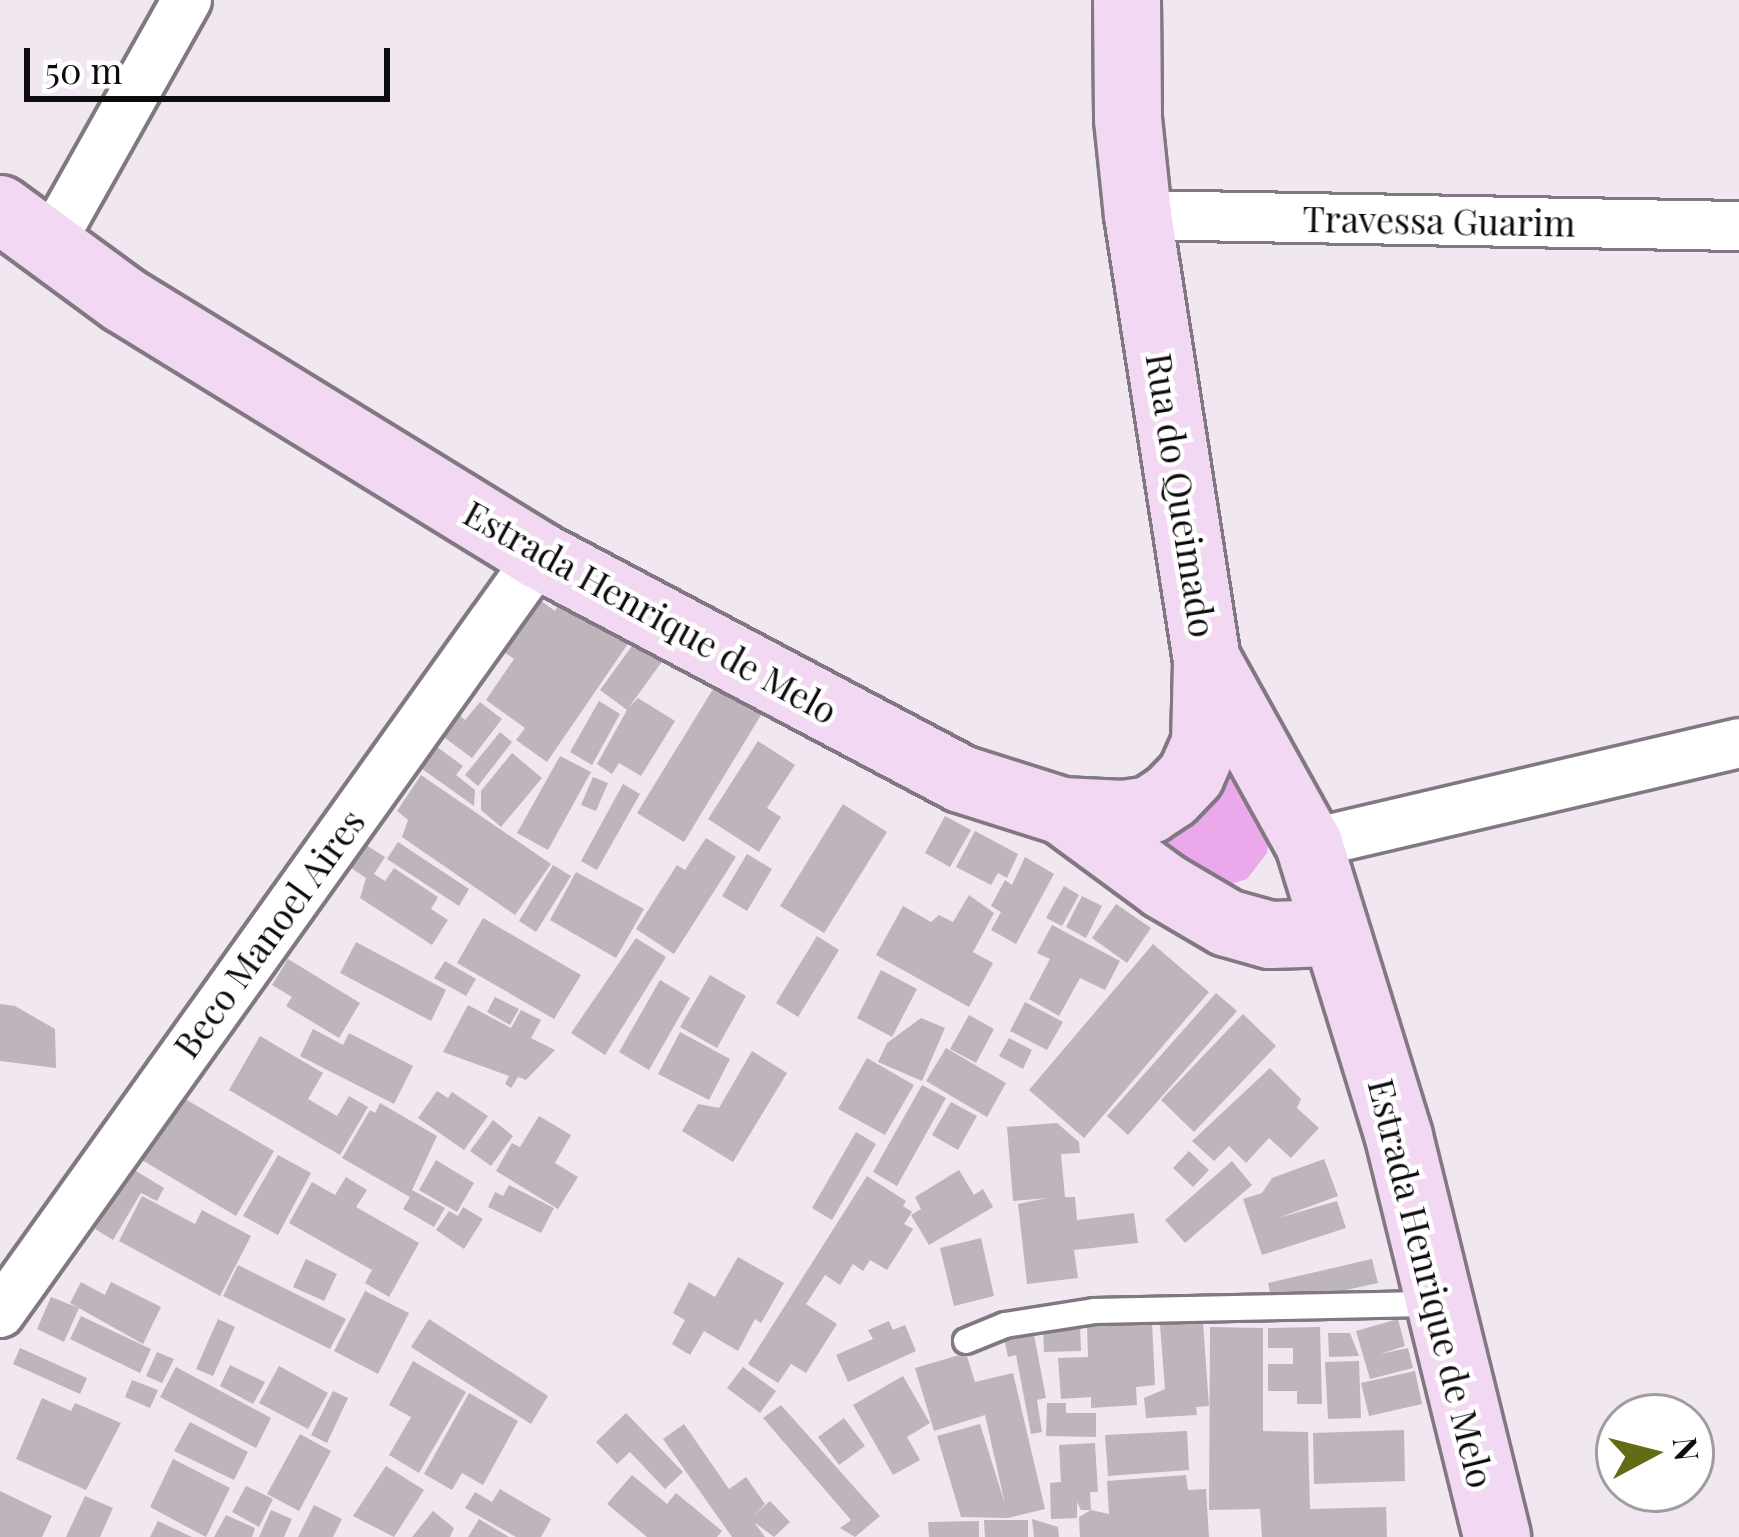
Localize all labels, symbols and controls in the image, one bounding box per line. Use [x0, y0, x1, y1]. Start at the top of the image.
scale bar [30, 24, 396, 98]
text: 50 m [45, 45, 122, 93]
street label: Travessa Guarim [1302, 196, 1576, 244]
street label: Rua do Queimado [1138, 350, 1226, 640]
street label: Estrada Henrique de Melo [457, 490, 845, 732]
street label: Beco Manoel Aires [163, 800, 373, 1066]
street label: Estrada Henrique de Melo [1360, 1074, 1504, 1492]
north arrow [1595, 1393, 1715, 1513]
text: N [1664, 1434, 1711, 1463]

